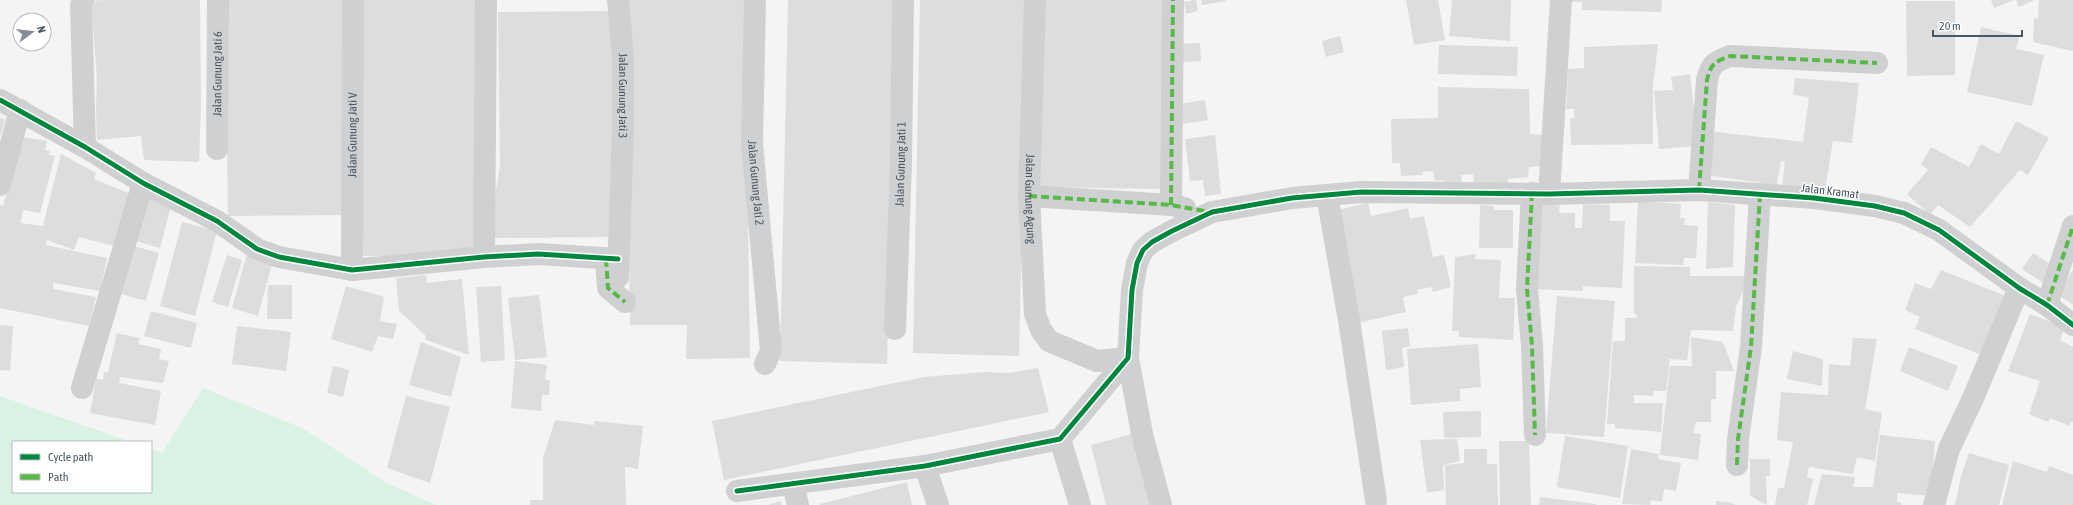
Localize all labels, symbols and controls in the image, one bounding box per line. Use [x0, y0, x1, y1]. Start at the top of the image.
north arrow [12, 12, 52, 52]
scale bar [1933, 12, 2022, 38]
text: 20 m [1939, 19, 1961, 33]
text: N [35, 25, 48, 34]
street label: Jalan Gunung Jati 6 [210, 31, 225, 117]
street label: Jalan Gunung Jati 3 [616, 53, 630, 139]
street label: Jalan Gunung Jati V [345, 92, 360, 178]
street label: Jalan Gunung Jati 1 [892, 121, 909, 207]
street label: Jalan Gunung Jati 2 [745, 140, 766, 226]
street label: Jalan Gunung Agung [1022, 154, 1038, 245]
street label: Jalan Kramat [1800, 181, 1860, 202]
legend [12, 441, 152, 493]
text: Cycle path [48, 450, 93, 464]
text: Path [48, 470, 69, 484]

